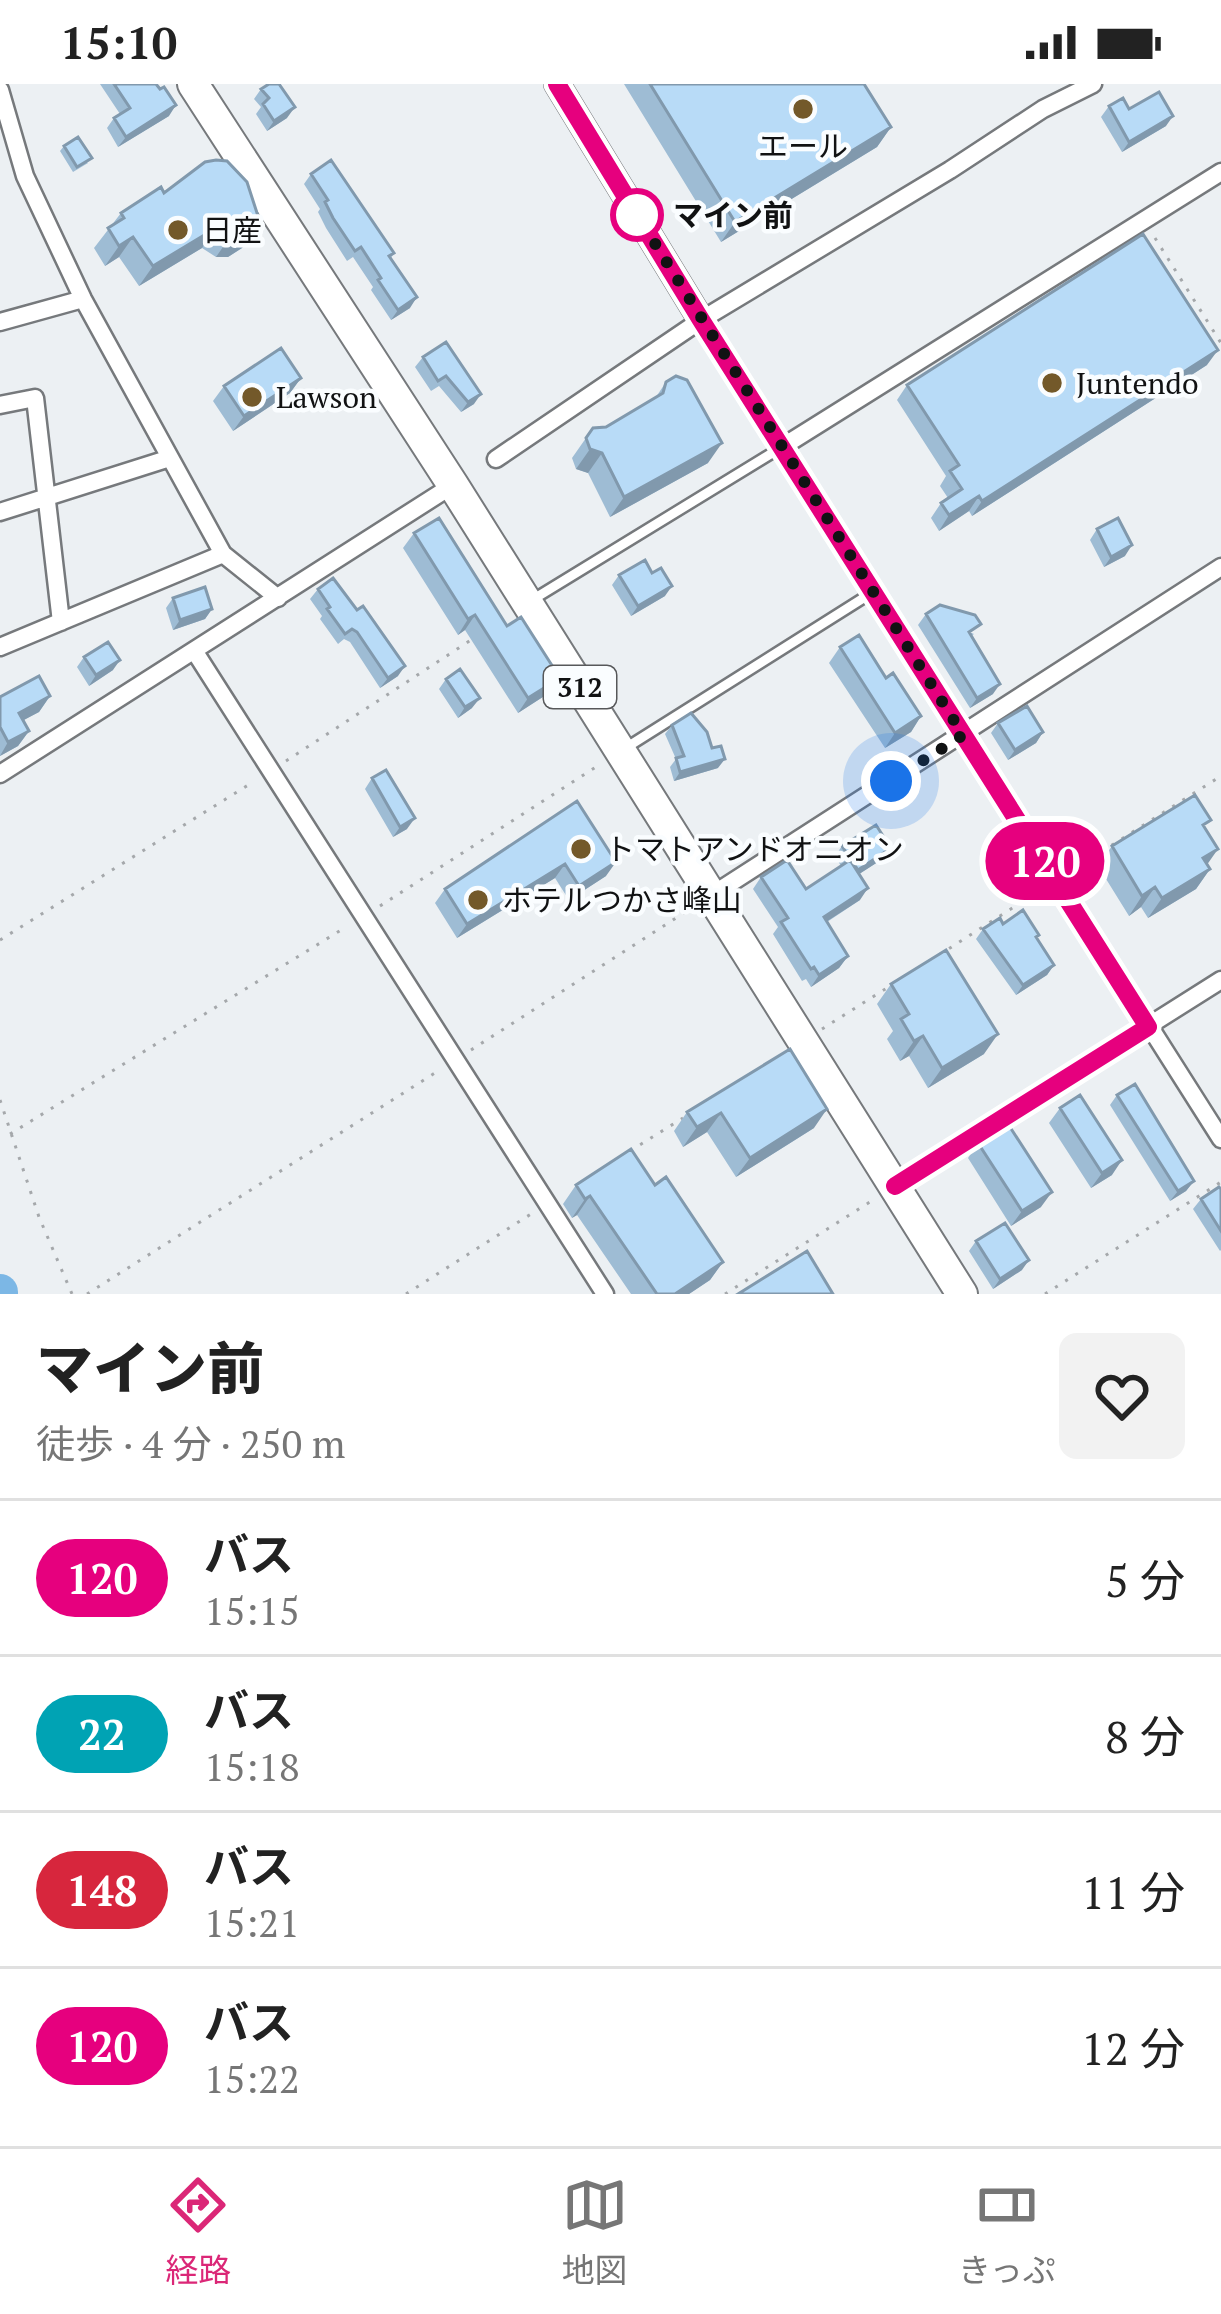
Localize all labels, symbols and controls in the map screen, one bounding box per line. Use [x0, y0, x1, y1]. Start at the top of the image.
text: 15:10 [60, 12, 177, 72]
marker: エール [790, 96, 816, 122]
place label: エール [758, 126, 848, 166]
marker: マイン前 [612, 190, 662, 240]
place label: マイン前 [673, 195, 793, 235]
place label: 日産 [202, 210, 262, 250]
marker: 日産 [165, 217, 191, 243]
place label: Juntendo [1076, 363, 1199, 403]
marker: Juntendo [1039, 370, 1065, 396]
place label: Lawson [276, 377, 377, 417]
marker: Lawson [239, 384, 265, 410]
road number: 312 [544, 666, 616, 708]
your location [861, 751, 921, 811]
line badge: 120 [976, 822, 1114, 900]
place label: トマトアンドオニオン [605, 829, 904, 869]
text: 120 [1009, 833, 1081, 889]
marker: トマトアンドオニオン [568, 836, 594, 862]
place label: ホテルつかさ峰山 [502, 880, 742, 920]
marker: ホテルつかさ峰山 [465, 887, 491, 913]
text: マイン前 [36, 1330, 264, 1405]
button: heart [1059, 1333, 1185, 1459]
text: 徒歩 · 4 分 · 250 m [36, 1417, 345, 1469]
text: バス [204, 1524, 294, 1584]
text: 120 [66, 1550, 138, 1606]
text: 5 分 [1105, 1550, 1185, 1610]
text: 15:15 [204, 1584, 300, 1636]
text: バス [204, 1680, 294, 1740]
text: 22 [78, 1706, 126, 1762]
text: 8 分 [1105, 1706, 1185, 1766]
text: 15:18 [204, 1740, 300, 1792]
text: バス [204, 1836, 294, 1896]
text: 148 [66, 1862, 138, 1918]
text: 11 分 [1081, 1862, 1185, 1922]
text: 15:21 [204, 1896, 300, 1948]
text: バス [204, 1992, 294, 2052]
text: 120 [66, 2018, 138, 2074]
text: 12 分 [1081, 2018, 1185, 2078]
text: 15:22 [204, 2052, 300, 2104]
tab: 経路 [165, 2172, 231, 2292]
tab: 地図 [562, 2172, 628, 2292]
tab: きっぷ [958, 2172, 1056, 2292]

